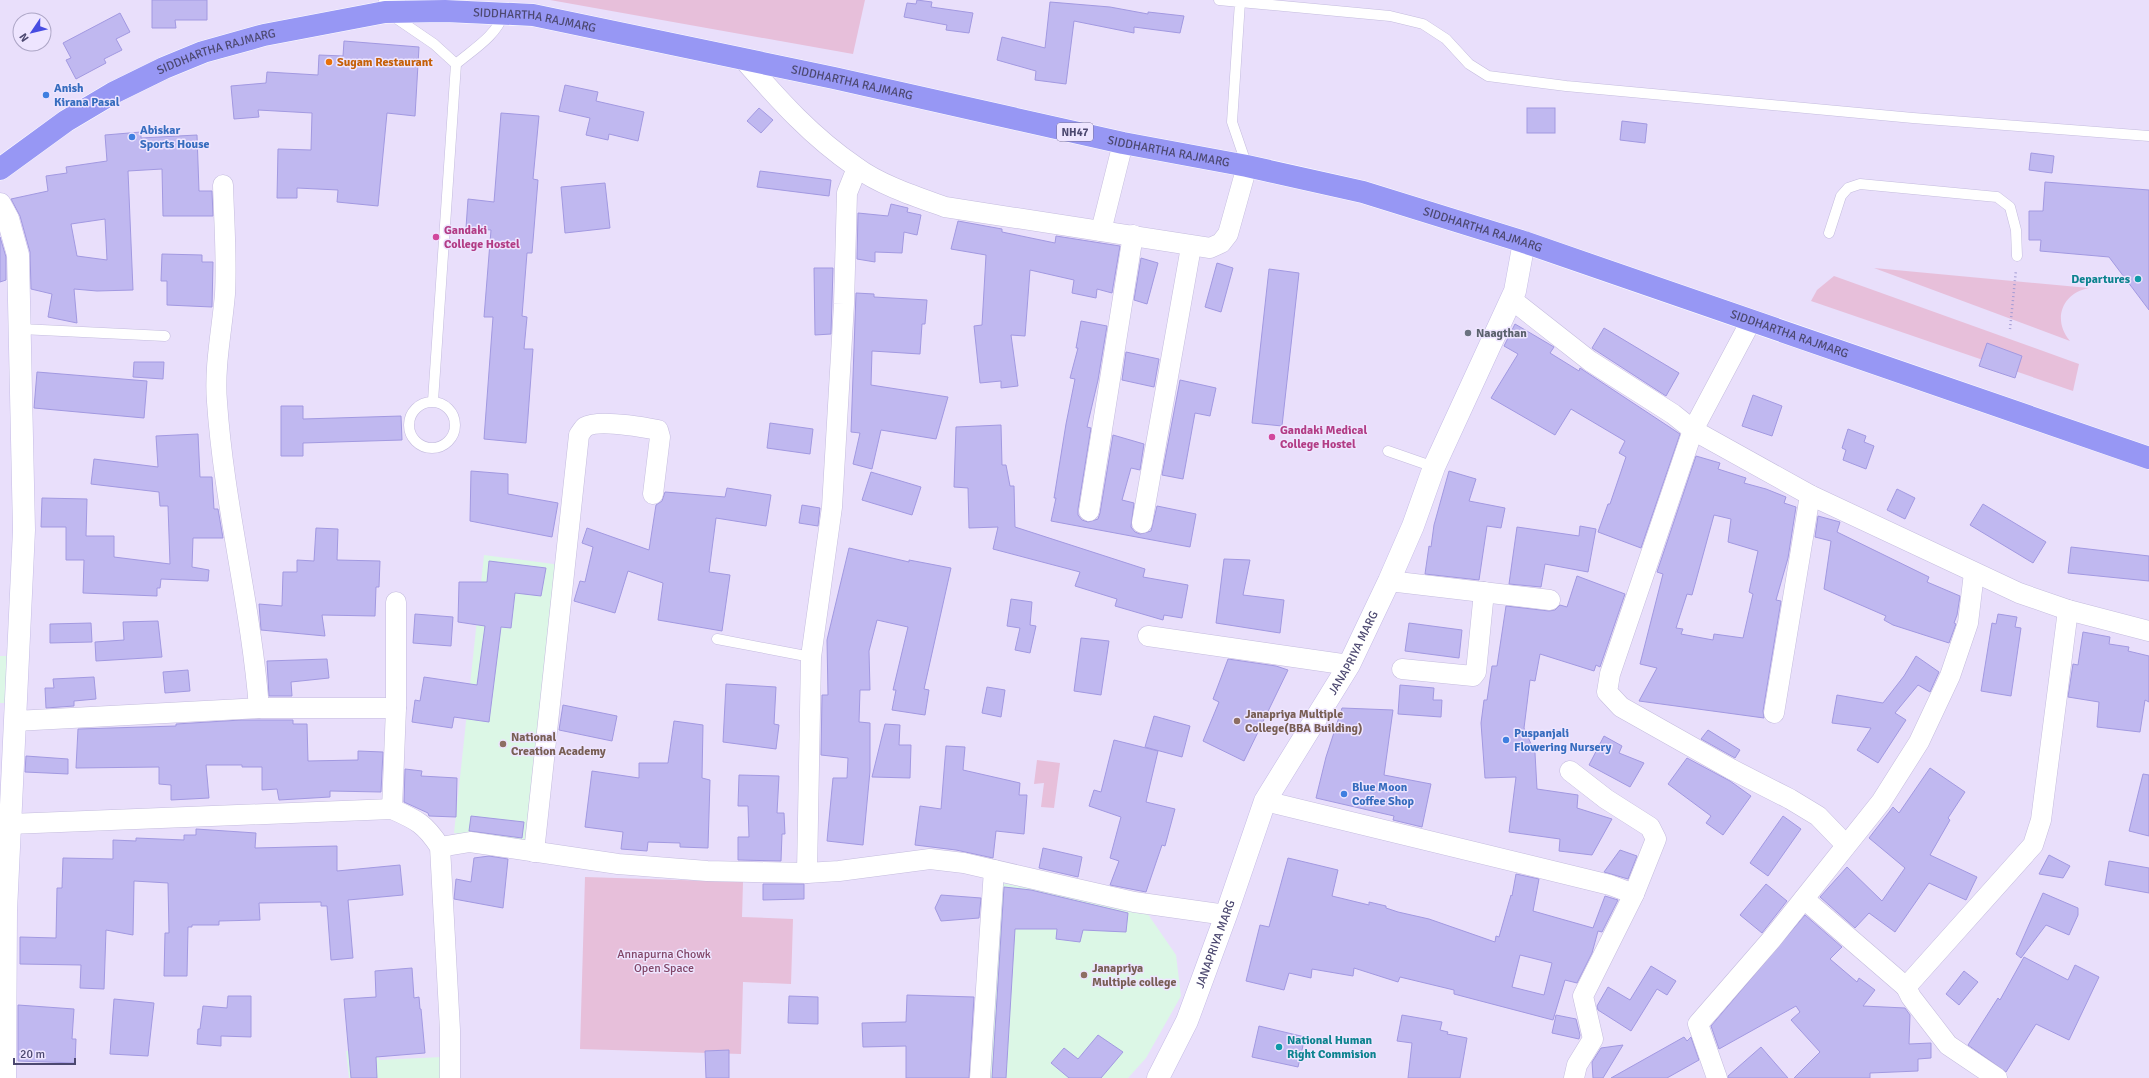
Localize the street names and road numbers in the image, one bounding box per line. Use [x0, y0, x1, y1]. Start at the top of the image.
street label: SIDDHARTHA RAJMARG [473, 5, 597, 36]
street label: SIDDHARTHA RAJMARG [154, 25, 277, 78]
street label: SIDDHARTHA RAJMARG [790, 62, 914, 103]
road number: NH47 [1057, 123, 1093, 141]
street label: SIDDHARTHA RAJMARG [1106, 132, 1231, 170]
street label: SIDDHARTHA RAJMARG [1421, 204, 1544, 255]
street label: SIDDHARTHA RAJMARG [1728, 306, 1851, 361]
street label: JANAPRIYA MARG [1325, 608, 1381, 698]
street label: JANAPRIYA MARG [1192, 898, 1238, 990]

